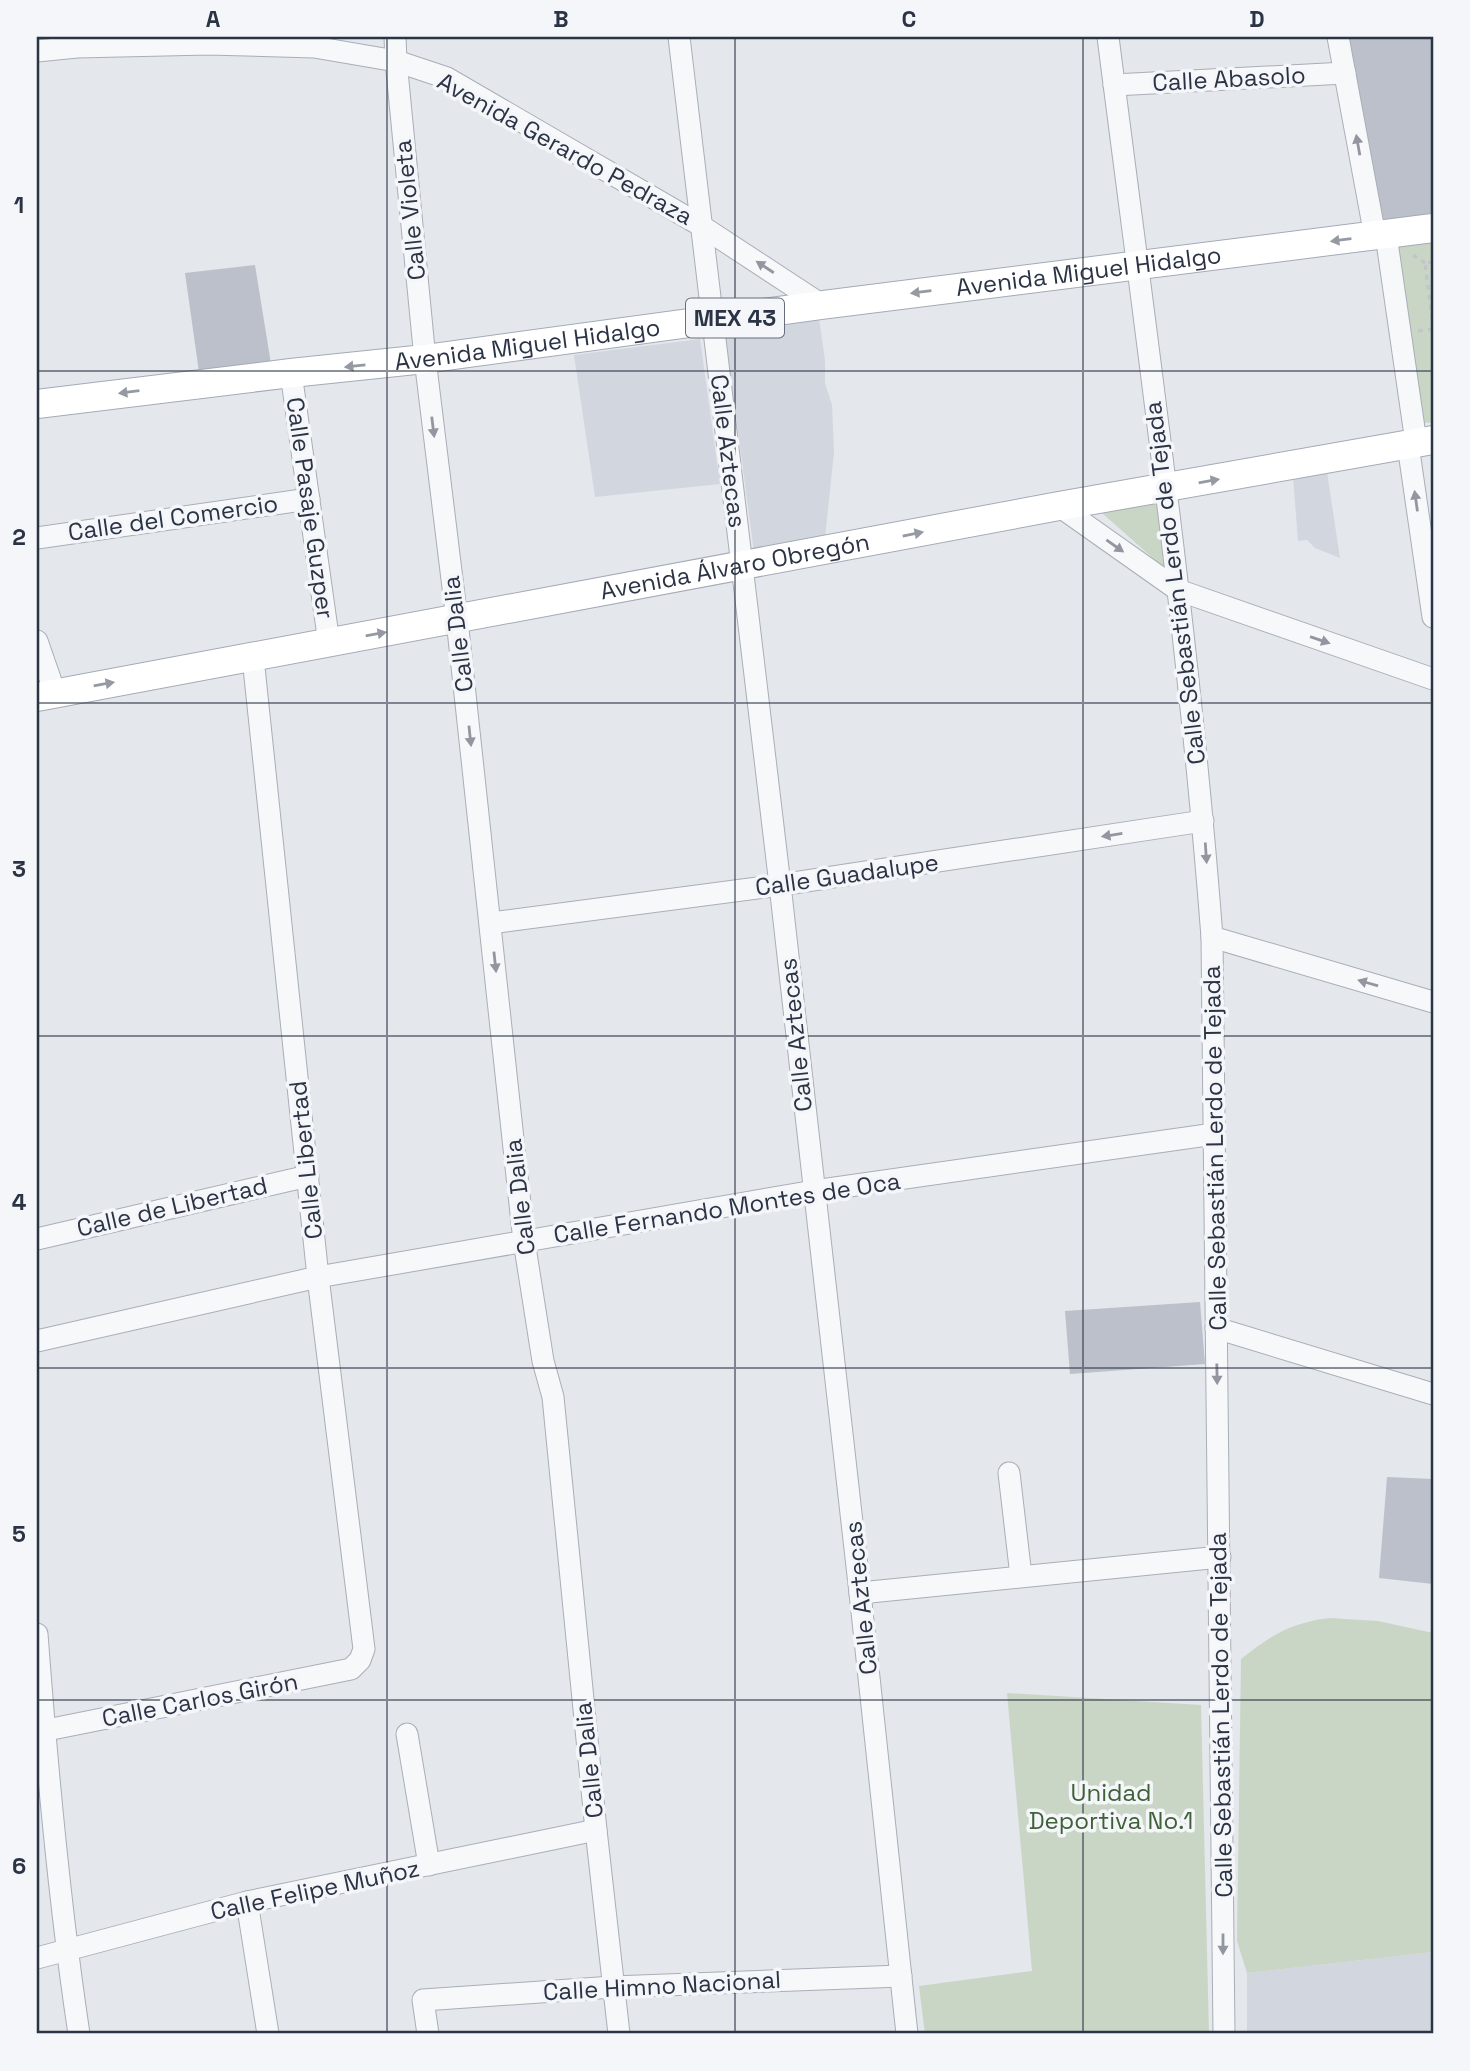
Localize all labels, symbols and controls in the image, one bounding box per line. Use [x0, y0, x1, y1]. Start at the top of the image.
text: A [206, 4, 221, 34]
text: B [553, 4, 569, 34]
text: C [902, 4, 916, 34]
text: D [1249, 4, 1265, 34]
street label: Calle Abasolo [1152, 59, 1306, 98]
street label: Avenida Gerardo Pedraza [432, 65, 699, 232]
one-way arrow [1352, 134, 1363, 156]
street label: Calle Violeta [387, 138, 432, 282]
text: 1 [14, 190, 24, 220]
one-way arrow [1330, 235, 1352, 246]
street label: Avenida Miguel Hidalgo [954, 239, 1223, 303]
one-way arrow [755, 261, 774, 274]
one-way arrow [910, 287, 932, 298]
road number: MEX 43 [686, 298, 784, 338]
street label: Avenida Miguel Hidalgo [393, 311, 662, 377]
one-way arrow [344, 361, 366, 372]
street label: Calle Aztecas [704, 373, 753, 529]
one-way arrow [118, 387, 140, 398]
street label: Calle Pasaje Guzper [280, 395, 341, 621]
street label: Calle Sebastián Lerdo de Tejada [1137, 400, 1212, 766]
one-way arrow [428, 416, 439, 438]
one-way arrow [1198, 475, 1220, 486]
street label: Calle del Comercio [66, 487, 280, 548]
one-way arrow [1410, 490, 1421, 512]
text: 2 [12, 522, 26, 552]
street label: Avenida Álvaro Obregón [598, 526, 872, 606]
one-way arrow [902, 529, 924, 540]
one-way arrow [1106, 539, 1124, 553]
street label: Calle Dalia [435, 574, 480, 694]
one-way arrow [365, 628, 387, 639]
one-way arrow [1309, 635, 1330, 646]
one-way arrow [93, 679, 115, 690]
one-way arrow [465, 725, 476, 747]
one-way arrow [1100, 830, 1122, 841]
one-way arrow [1201, 842, 1212, 864]
street label: Calle Guadalupe [753, 846, 941, 903]
text: 3 [12, 854, 26, 884]
one-way arrow [490, 951, 501, 973]
street label: Calle Aztecas [772, 957, 819, 1113]
street label: Calle Sebastián Lerdo de Tejada [1196, 965, 1233, 1331]
one-way arrow [1357, 977, 1378, 987]
street label: Calle Libertad [282, 1079, 329, 1241]
street label: Calle Dalia [497, 1137, 542, 1257]
street label: Calle Fernando Montes de Oca [551, 1165, 903, 1250]
street label: Calle de Libertad [74, 1170, 270, 1244]
text: 4 [12, 1187, 27, 1217]
one-way arrow [1211, 1363, 1223, 1385]
text: 5 [12, 1519, 26, 1549]
street label: Calle Aztecas [837, 1520, 884, 1676]
street label: Calle Sebastián Lerdo de Tejada [1202, 1532, 1239, 1898]
street label: Calle Carlos Girón [99, 1665, 301, 1734]
street label: Calle Dalia [567, 1700, 610, 1820]
park label: Unidad Deportiva No.1 [1029, 1777, 1193, 1836]
text: 6 [12, 1851, 26, 1881]
street label: Calle Felipe Muñoz [207, 1852, 422, 1927]
one-way arrow [1217, 1934, 1229, 1956]
street label: Calle Himno Nacional [542, 1964, 782, 2007]

